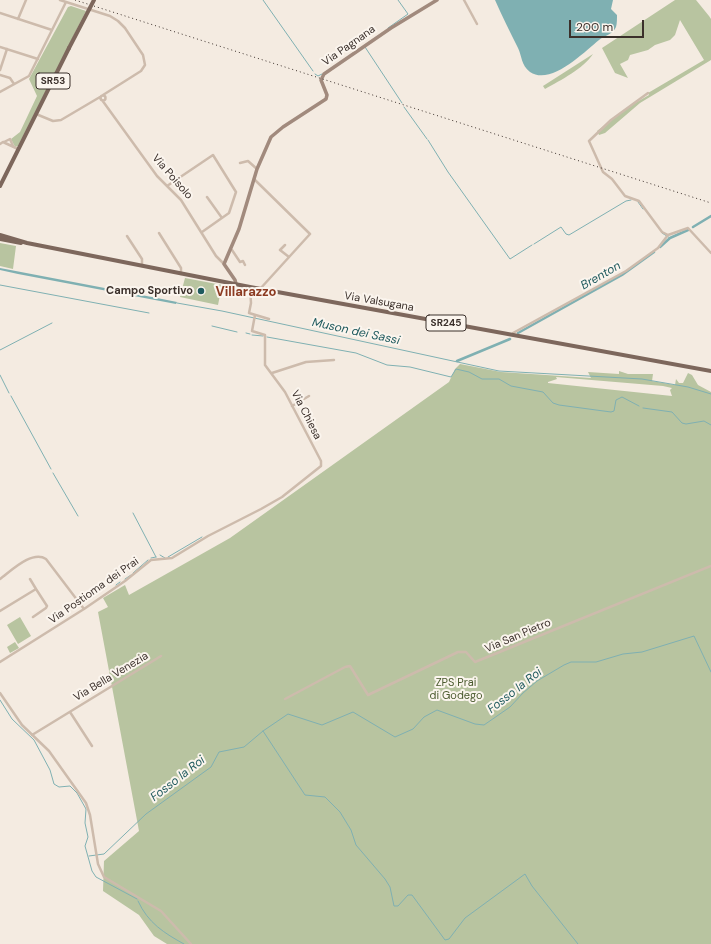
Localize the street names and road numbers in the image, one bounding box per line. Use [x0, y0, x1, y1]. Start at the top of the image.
street label: Via Pagnana [320, 23, 378, 69]
road number: SR53 [36, 73, 70, 89]
street label: Via Poisolo [149, 152, 195, 202]
street label: Via Valsugana [343, 289, 415, 315]
road number: SR245 [426, 315, 466, 331]
street label: Via Chiesa [288, 388, 324, 442]
street label: Via Postioma dei Prai [46, 555, 142, 627]
street label: Via San Pietro [483, 616, 553, 656]
street label: Via Bella Venezia [71, 650, 151, 704]

